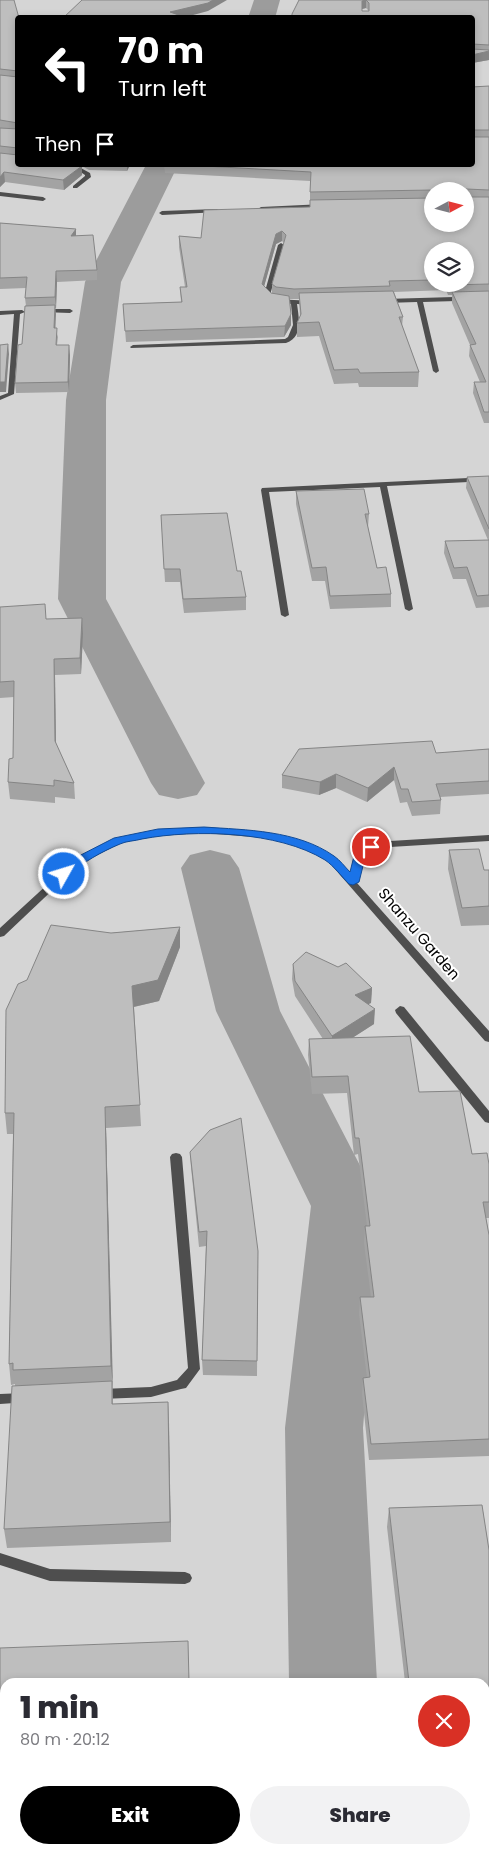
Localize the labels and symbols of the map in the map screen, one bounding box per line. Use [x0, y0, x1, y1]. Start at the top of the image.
north arrow [424, 182, 474, 232]
pin [350, 826, 392, 868]
position arrow [37, 847, 89, 899]
street label: Shanzu Garden [374, 883, 465, 984]

